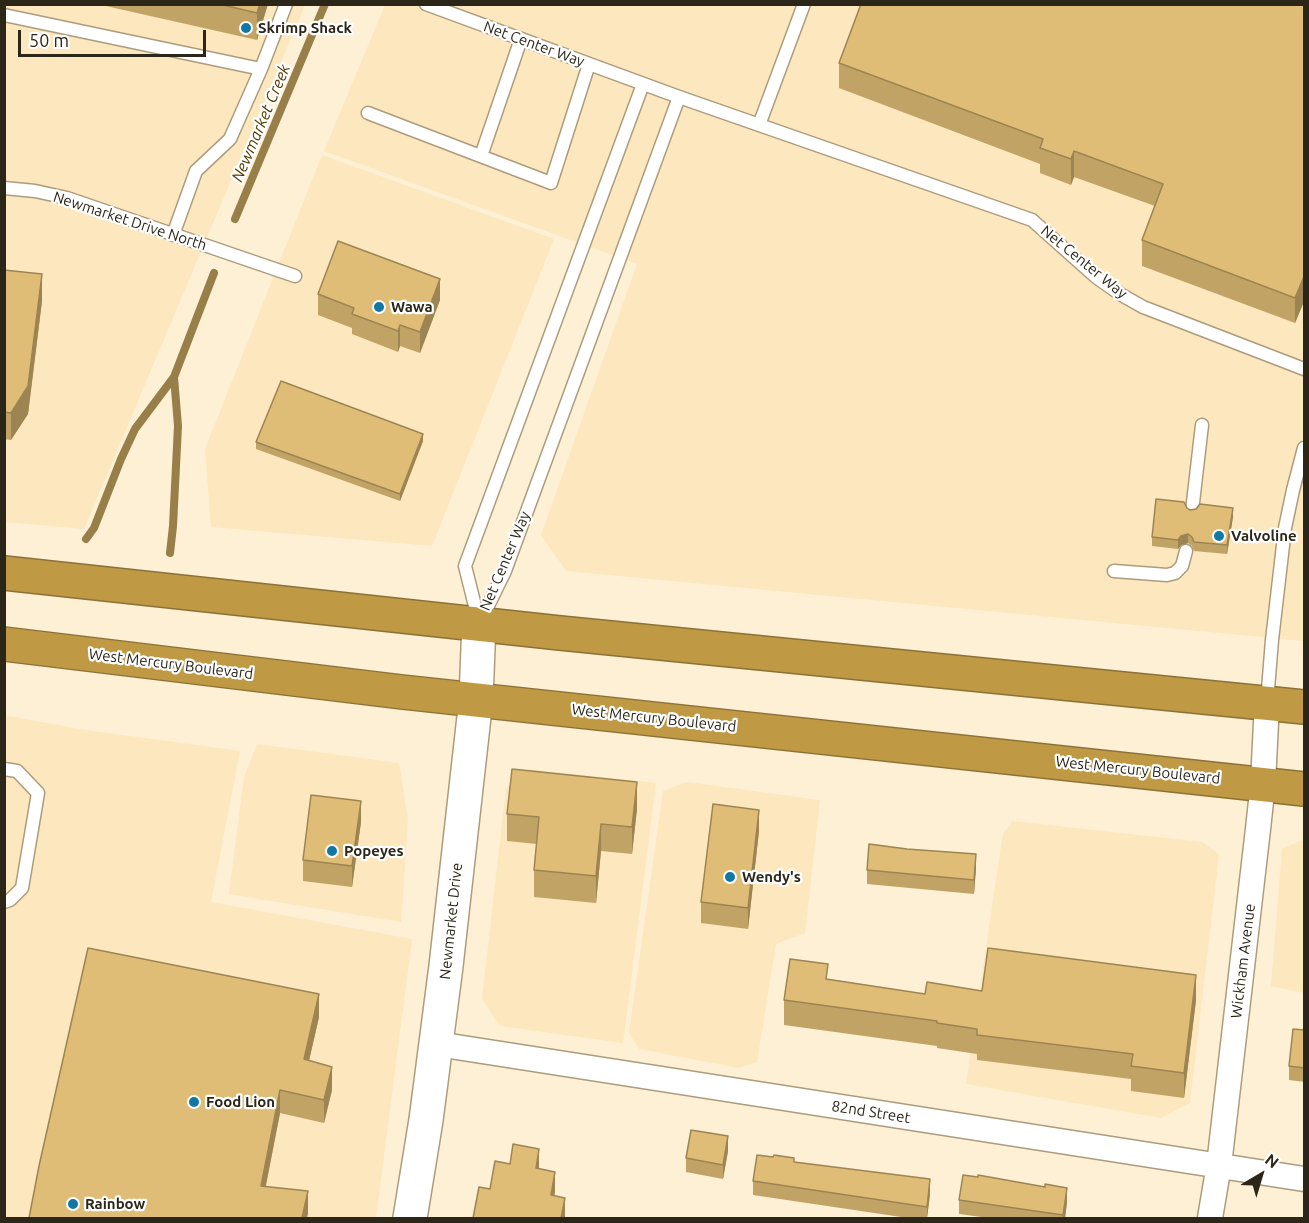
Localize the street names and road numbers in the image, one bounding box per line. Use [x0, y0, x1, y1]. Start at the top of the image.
street label: Net Center Way [481, 17, 587, 71]
street label: Newmarket Drive North [51, 188, 209, 254]
street label: Net Center Way [1037, 222, 1131, 302]
street label: Net Center Way [476, 509, 534, 613]
street label: West Mercury Boulevard [88, 645, 254, 683]
street label: West Mercury Boulevard [571, 700, 737, 736]
street label: West Mercury Boulevard [1055, 752, 1221, 788]
street label: Newmarket Drive [436, 862, 466, 980]
street label: Wickham Avenue [1227, 903, 1259, 1019]
street label: 82nd Street [830, 1097, 912, 1127]

